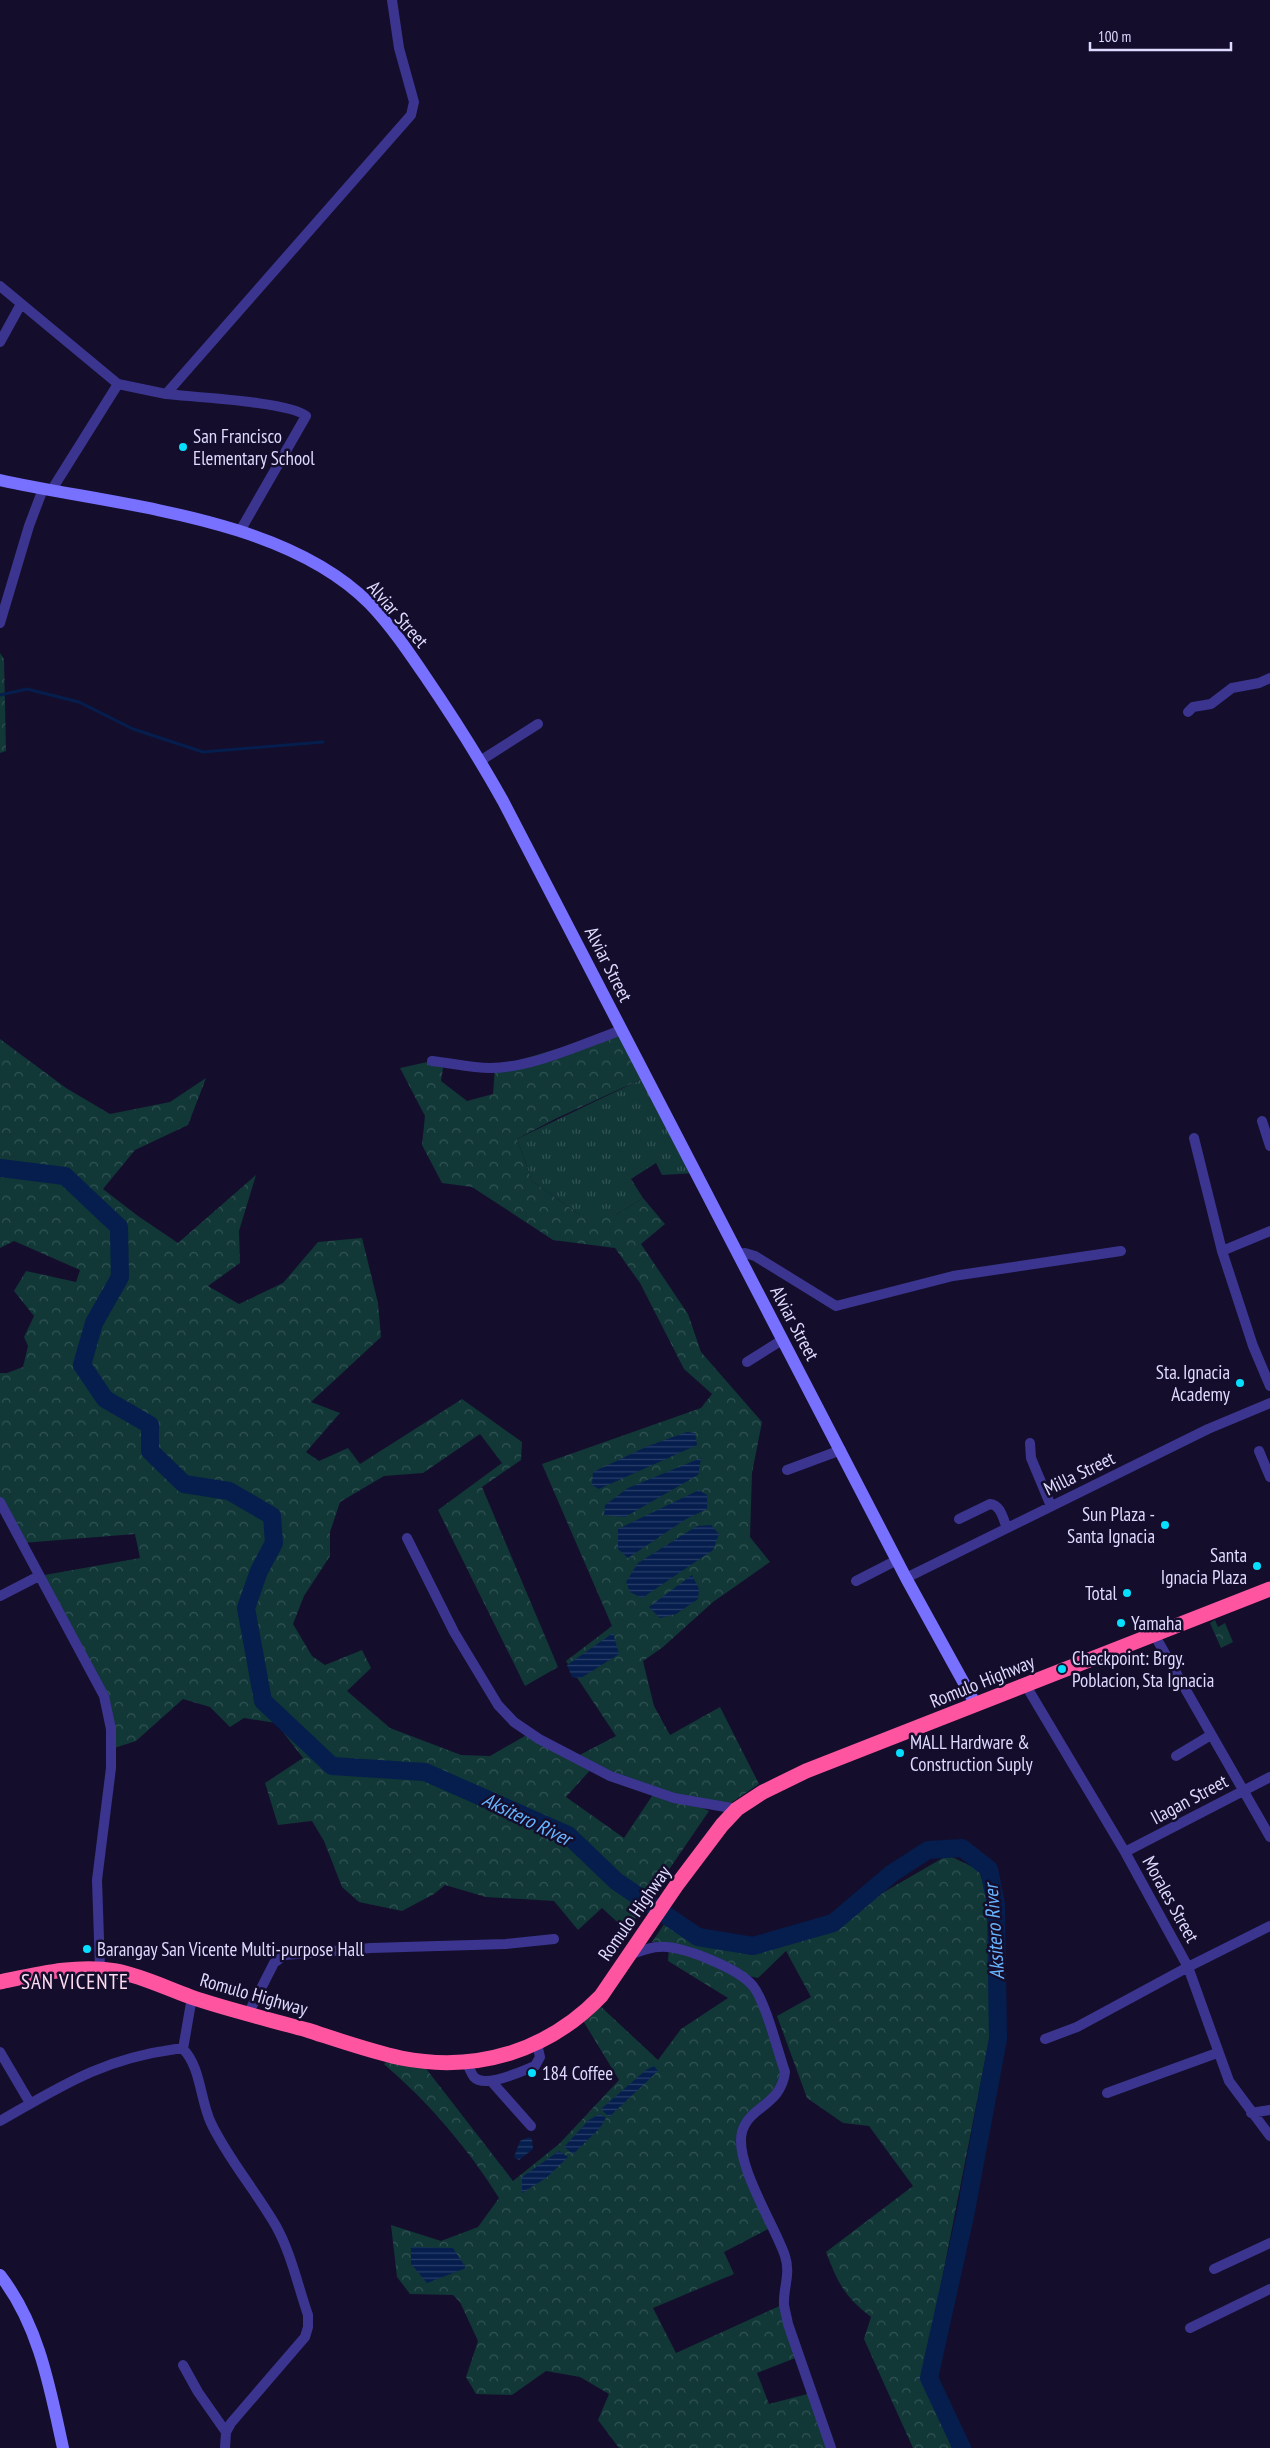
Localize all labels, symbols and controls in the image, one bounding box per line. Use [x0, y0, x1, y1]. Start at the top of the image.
scale bar [1090, 20, 1231, 52]
text: 100 m [1098, 27, 1131, 46]
place label: San Francisco Elementary School [193, 424, 315, 470]
marker: San Francisco Elementary School [177, 441, 189, 453]
street label: Alviar Street [362, 576, 434, 653]
street label: Alviar Street [580, 922, 638, 1006]
street label: Alviar Street [765, 1282, 825, 1365]
place label: Sta. Ignacia Academy [1156, 1360, 1231, 1406]
marker: Sta. Ignacia Academy [1234, 1377, 1246, 1389]
street label: Milla Street [1040, 1445, 1119, 1500]
place label: Sun Plaza - Santa Ignacia [1067, 1502, 1155, 1548]
marker: Sun Plaza - Santa Ignacia [1159, 1519, 1171, 1531]
place label: Santa Ignacia Plaza [1161, 1543, 1247, 1589]
marker: Santa Ignacia Plaza [1251, 1560, 1263, 1572]
place label: Total [1085, 1581, 1118, 1605]
marker: Total [1121, 1587, 1133, 1599]
place label: Yamaha [1131, 1611, 1182, 1635]
marker: Yamaha [1115, 1617, 1127, 1629]
place label: Checkpoint: Brgy. Poblacion, Sta Ignacia [1072, 1646, 1214, 1692]
street label: Romulo Highway [926, 1649, 1039, 1713]
marker: Checkpoint: Brgy. Poblacion, Sta Ignacia [1056, 1663, 1068, 1675]
place label: MALL Hardware & Construction Suply [910, 1730, 1034, 1776]
marker: MALL Hardware & Construction Suply [894, 1747, 906, 1759]
street label: Ilagan Street [1146, 1768, 1232, 1829]
water label: Aksitero River [478, 1786, 578, 1853]
street label: Morales Street [1137, 1852, 1205, 1947]
street label: Romulo Highway [592, 1860, 676, 1965]
water label: Aksitero River [978, 1881, 1010, 1981]
place label: Barangay San Vicente Multi-purpose Hall [97, 1937, 365, 1961]
marker: Barangay San Vicente Multi-purpose Hall [81, 1943, 93, 1955]
street label: Romulo Highway [197, 1967, 311, 2021]
district label: SAN VICENTE [21, 1968, 129, 1995]
place label: 184 Coffee [542, 2061, 613, 2085]
marker: 184 Coffee [526, 2067, 538, 2079]

